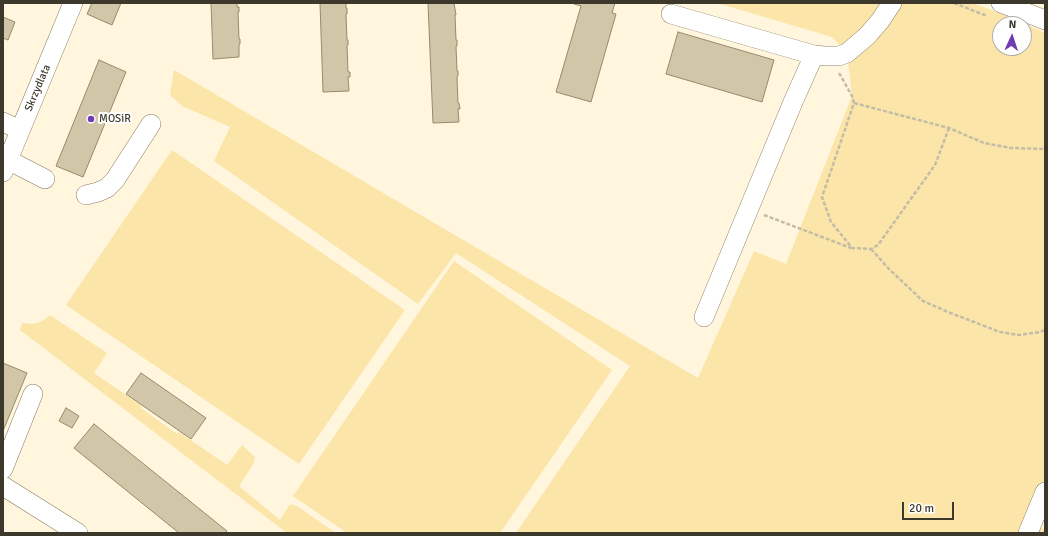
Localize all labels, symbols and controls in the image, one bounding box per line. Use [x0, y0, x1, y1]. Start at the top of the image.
north arrow [992, 16, 1032, 56]
text: N [1008, 18, 1017, 31]
street label: Skrzydlata [22, 63, 54, 113]
place label: MOSiR [99, 112, 131, 126]
marker: MOSiR [86, 114, 96, 124]
scale bar [904, 494, 956, 520]
text: 20 m [909, 501, 934, 516]

